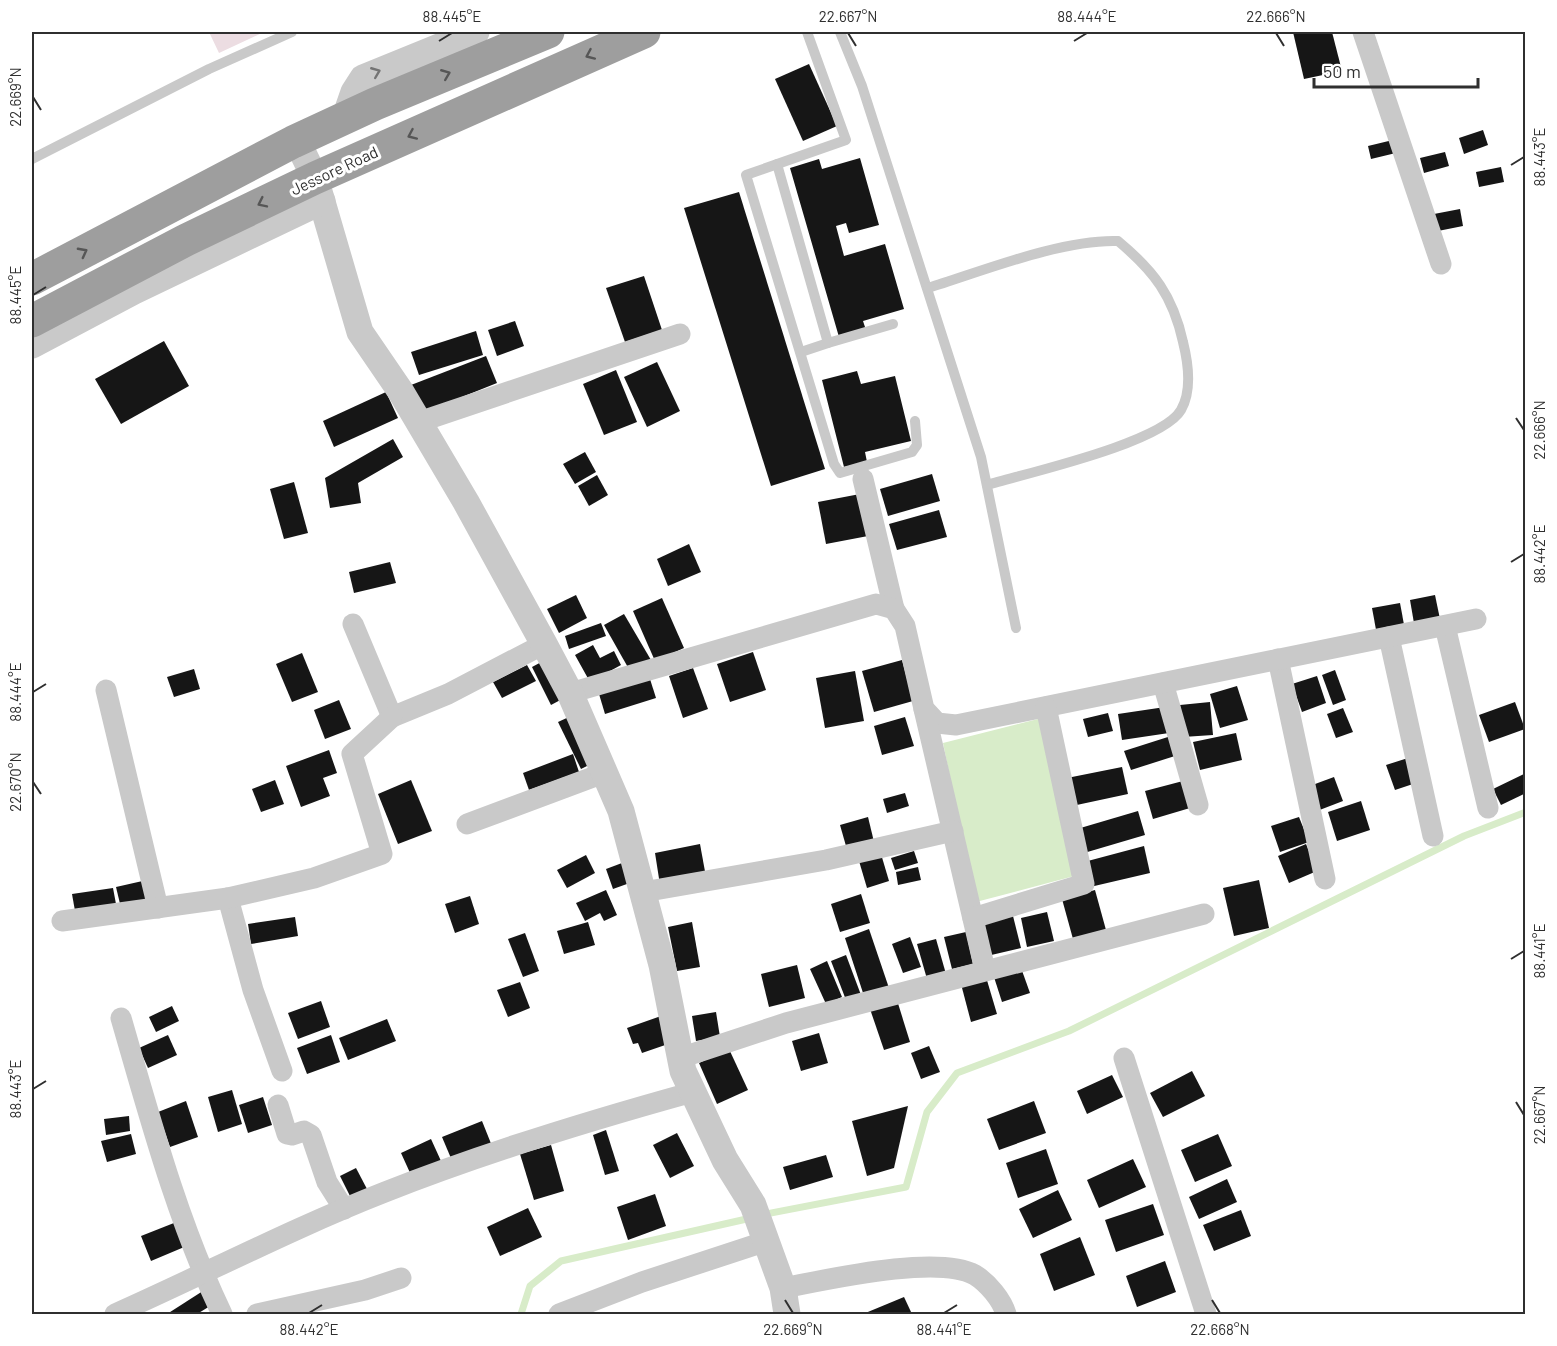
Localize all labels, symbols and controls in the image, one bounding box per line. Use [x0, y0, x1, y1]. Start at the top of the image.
text: 88.445°E [423, 7, 481, 25]
text: 22.667°N [819, 7, 877, 25]
text: 88.444°E [1057, 7, 1117, 25]
text: 22.666°N [1246, 7, 1306, 25]
one-way arrow [586, 48, 597, 60]
scale bar [1314, 51, 1478, 89]
text: 50 m [1323, 60, 1361, 82]
text: 22.669°N [6, 67, 24, 127]
one-way arrow [371, 67, 381, 80]
one-way arrow [440, 69, 451, 81]
one-way arrow [408, 127, 419, 139]
text: 88.443°E [1530, 128, 1548, 186]
street label: Jessore Road [287, 141, 381, 199]
one-way arrow [258, 196, 269, 208]
one-way arrow [77, 248, 87, 259]
text: 88.445°E [6, 266, 24, 324]
text: 22.666°N [1530, 400, 1548, 460]
text: 88.442°E [1530, 524, 1548, 584]
text: 88.444°E [6, 662, 24, 722]
text: 22.670°N [6, 752, 24, 812]
text: 88.441°E [1530, 924, 1548, 979]
text: 88.443°E [6, 1060, 24, 1118]
text: 22.667°N [1530, 1086, 1548, 1144]
text: 88.442°E [279, 1320, 339, 1338]
text: 22.669°N [763, 1320, 823, 1338]
text: 88.441°E [917, 1320, 972, 1338]
text: 22.668°N [1190, 1320, 1250, 1338]

